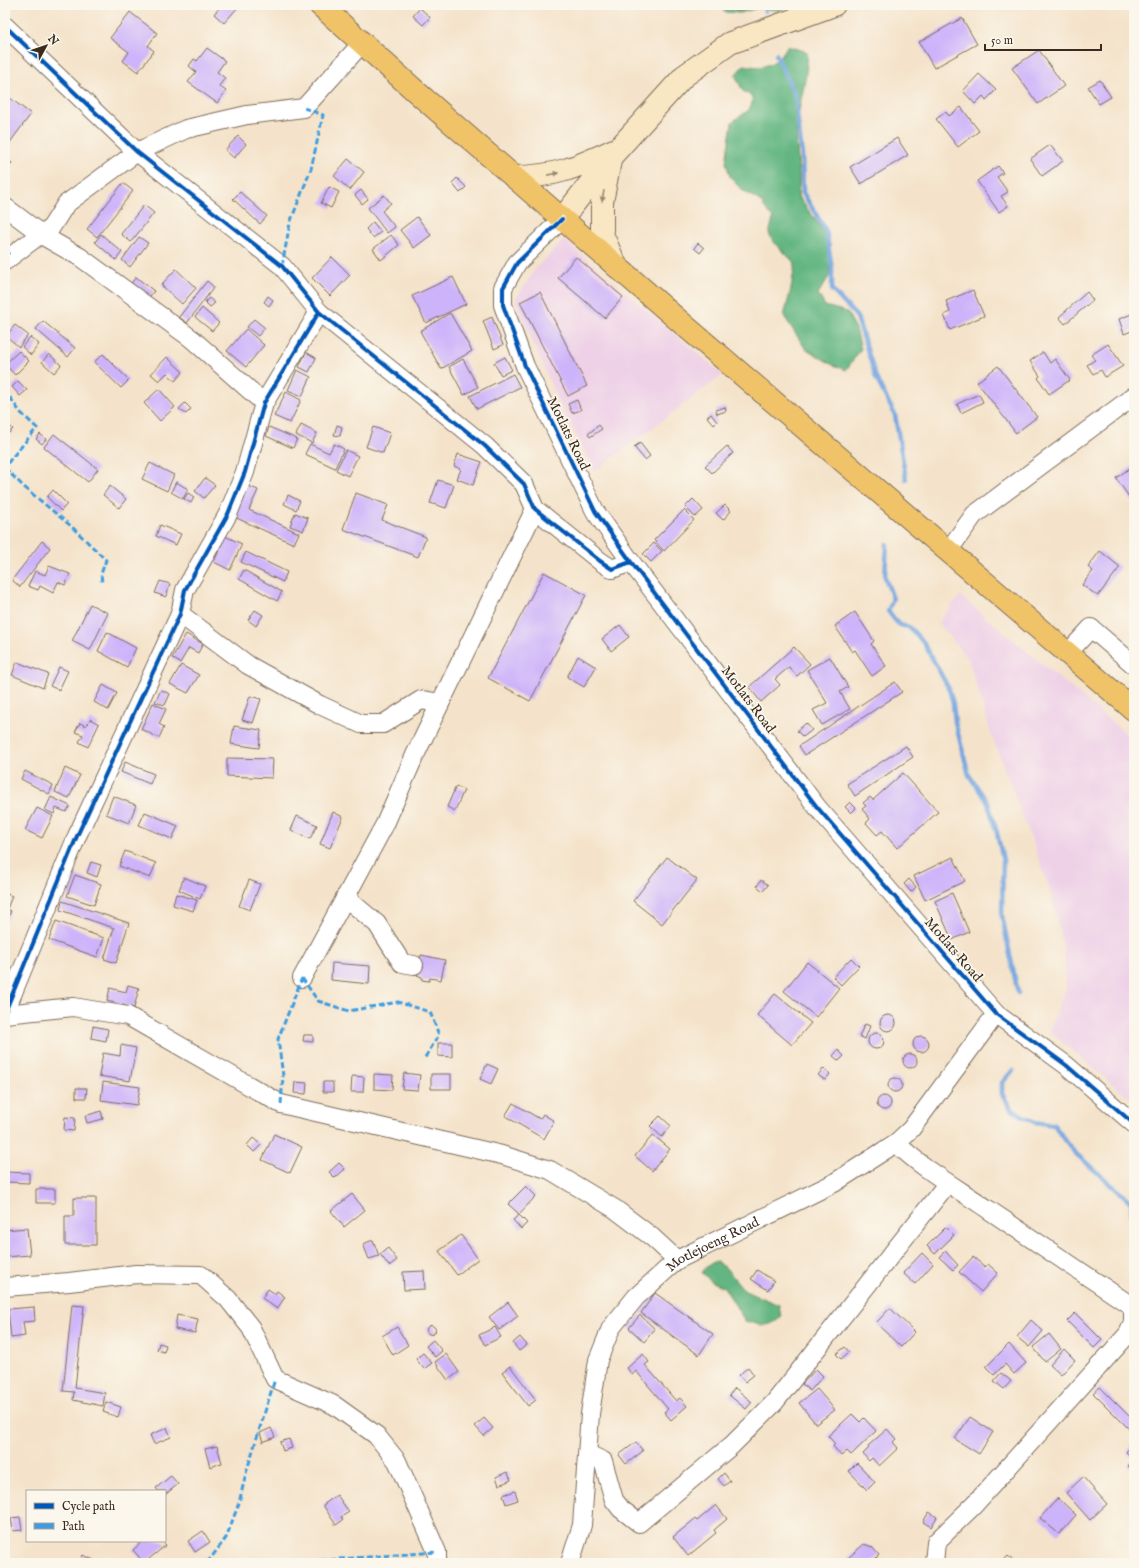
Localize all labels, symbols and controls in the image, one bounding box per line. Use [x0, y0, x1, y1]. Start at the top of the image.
north arrow [26, 26, 66, 66]
scale bar [985, 26, 1101, 52]
text: N [44, 31, 62, 49]
text: 50 m [991, 33, 1013, 48]
one-way arrow [546, 170, 559, 176]
one-way arrow [600, 190, 606, 202]
street label: Motlats Road [543, 394, 594, 474]
street label: Motlats Road [717, 662, 780, 737]
street label: Motlats Road [920, 914, 987, 986]
street label: Motlejoeng Road [662, 1213, 763, 1276]
legend [26, 1490, 166, 1542]
text: Cycle path [62, 1499, 116, 1515]
text: Path [62, 1519, 85, 1534]

